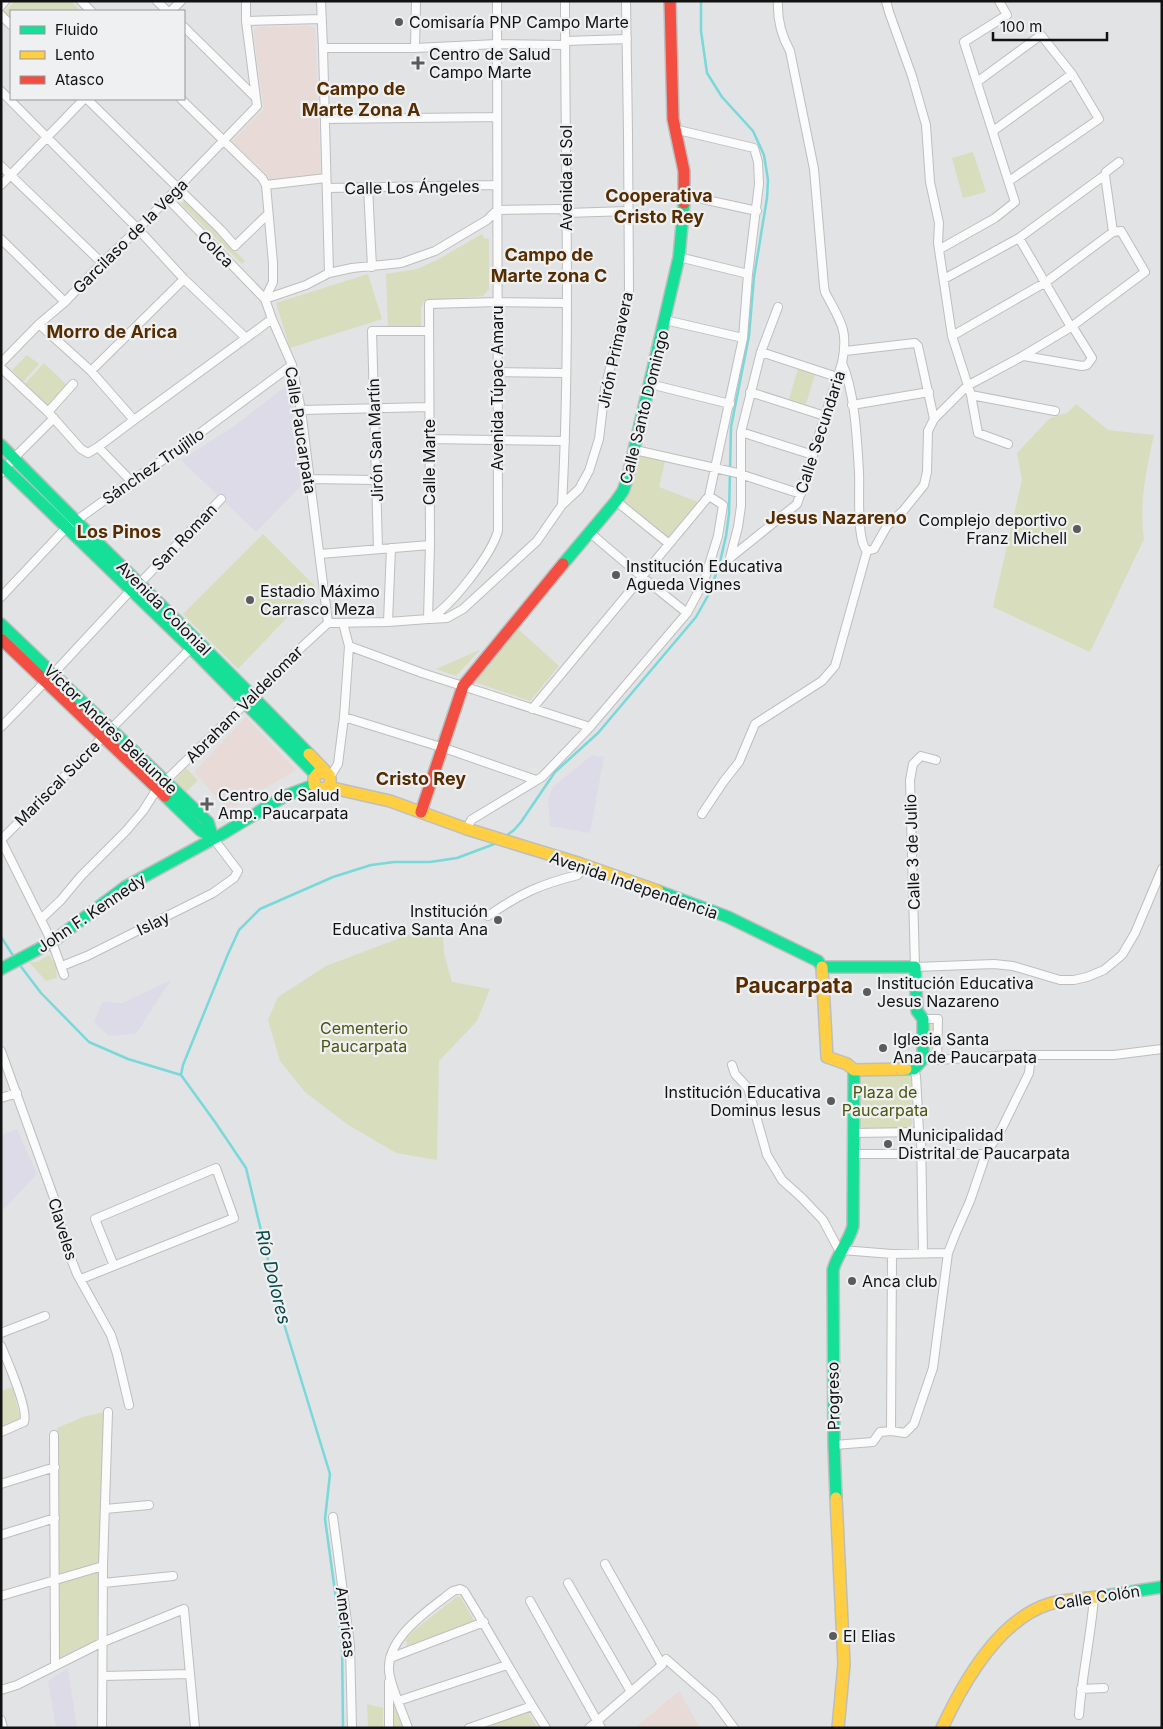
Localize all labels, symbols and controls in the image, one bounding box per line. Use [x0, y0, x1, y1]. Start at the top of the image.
legend [10, 10, 185, 100]
scale bar [993, 10, 1107, 42]
place label: Comisaría PNP Campo Marte [409, 12, 629, 32]
marker: Comisaría PNP Campo Marte [393, 16, 405, 28]
text: 100 m [1000, 17, 1042, 36]
text: Fluido [55, 20, 98, 39]
place label: Centro de Salud Campo Marte [429, 44, 551, 82]
text: Lento [55, 45, 95, 64]
marker: Centro de Salud Campo Marte [411, 56, 425, 70]
text: Atasco [55, 70, 104, 89]
district label: Campo de Marte Zona A [302, 78, 420, 120]
street label: Avenida el Sol [556, 125, 576, 231]
street label: Garcilaso de la Vega [68, 174, 192, 298]
street label: Calle Los Ángeles [344, 176, 480, 198]
district label: Cooperativa Cristo Rey [605, 185, 713, 227]
street label: Colca [194, 226, 238, 272]
district label: Campo de Marte zona C [491, 244, 607, 286]
street label: Jirón Primavera [593, 290, 637, 410]
street label: Avenida Túpac Amaru [487, 305, 507, 471]
district label: Morro de Arica [47, 321, 177, 342]
street label: Calle Santo Domingo [615, 328, 673, 486]
street label: Calle Paucarpata [281, 365, 321, 495]
street label: Calle Secundaria [791, 368, 849, 496]
street label: Jirón San Martín [363, 378, 387, 502]
street label: Calle Marte [419, 419, 439, 505]
street label: Sánchez Trujillo [98, 423, 208, 509]
street label: San Roman [147, 499, 221, 575]
district label: Jesus Nazareno [765, 507, 907, 528]
place label: Complejo deportivo Franz Michell [919, 510, 1067, 548]
district label: Los Pinos [77, 521, 161, 542]
marker: Complejo deportivo Franz Michell [1071, 523, 1083, 535]
place label: Institución Educativa Agueda Vignes [626, 556, 783, 594]
street label: Avenida Colonial [113, 557, 215, 659]
marker: Institución Educativa Agueda Vignes [610, 569, 622, 581]
place label: Estadio Máximo Carrasco Meza [260, 581, 380, 619]
marker: Estadio Máximo Carrasco Meza [244, 594, 256, 606]
street label: Abraham Valdelomar [181, 641, 307, 767]
street label: Víctor Andres Belaunde [40, 660, 182, 798]
street label: Mariscal Sucre [10, 736, 104, 830]
district label: Cristo Rey [376, 768, 466, 789]
place label: Centro de Salud Amp. Paucarpata [218, 785, 348, 823]
street label: Calle 3 de Julio [900, 794, 924, 910]
marker: Centro de Salud Amp. Paucarpata [200, 797, 214, 811]
street label: Avenida Independencia [547, 847, 721, 923]
street label: John F. Kennedy [33, 869, 149, 957]
place label: Institución Educativa Santa Ana [332, 901, 488, 939]
street label: Islay [133, 906, 173, 940]
marker: Institución Educativa Santa Ana [492, 914, 504, 926]
district label: Paucarpata [735, 973, 853, 998]
place label: Institución Educativa Jesus Nazareno [877, 973, 1034, 1011]
marker: Institución Educativa Jesus Nazareno [861, 986, 873, 998]
park label: Cementerio Paucarpata [320, 1018, 408, 1056]
place label: Iglesia Santa Ana de Paucarpata [893, 1029, 1037, 1067]
marker: Iglesia Santa Ana de Paucarpata [877, 1042, 889, 1054]
place label: Institución Educativa Dominus Iesus [664, 1082, 821, 1120]
park label: Plaza de Paucarpata [842, 1082, 928, 1120]
marker: Institución Educativa Dominus Iesus [825, 1095, 837, 1107]
place label: Municipalidad Distrital de Paucarpata [898, 1125, 1070, 1163]
marker: Municipalidad Distrital de Paucarpata [882, 1138, 894, 1150]
street label: Claveles [44, 1195, 82, 1263]
water label: Río Dolores [252, 1227, 295, 1327]
place label: Anca club [862, 1271, 938, 1291]
marker: Anca club [846, 1275, 858, 1287]
street label: Progreso [822, 1362, 844, 1430]
street label: Calle Colón [1053, 1580, 1141, 1614]
street label: Americas [332, 1585, 360, 1659]
place label: El Elias [843, 1626, 896, 1646]
marker: El Elias [827, 1630, 839, 1642]

